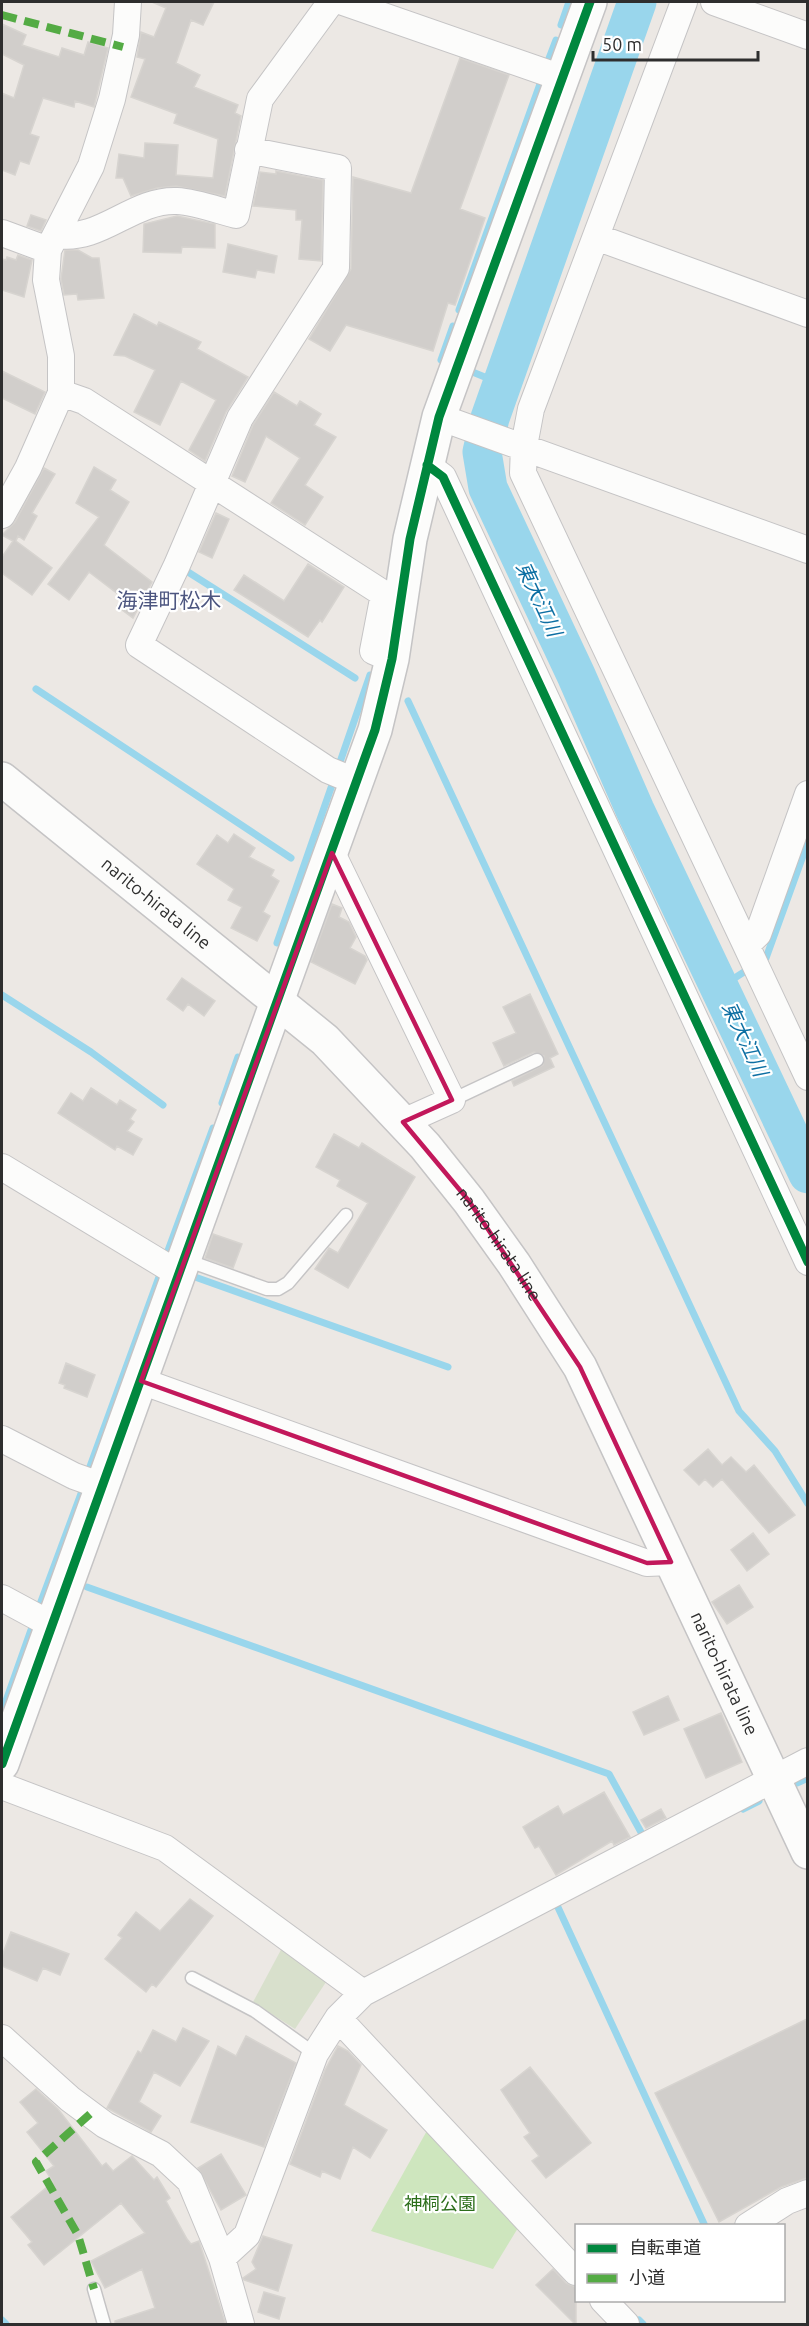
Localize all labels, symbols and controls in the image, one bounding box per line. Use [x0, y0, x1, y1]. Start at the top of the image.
scale bar [593, 24, 758, 62]
text: 50 m [602, 34, 642, 54]
water label: 東大江川 [512, 558, 568, 642]
district label: 海津町松木 [117, 588, 222, 612]
street label: narito-hirata line [98, 853, 215, 953]
water label: 東大江川 [718, 998, 774, 1082]
street label: narito-hirata line [453, 1183, 546, 1304]
street label: narito-hirata line [687, 1608, 763, 1738]
park label: 神桐公園 [404, 2193, 476, 2213]
legend [575, 2224, 785, 2302]
text: 自転車道 [629, 2237, 701, 2257]
text: 小道 [629, 2267, 665, 2287]

